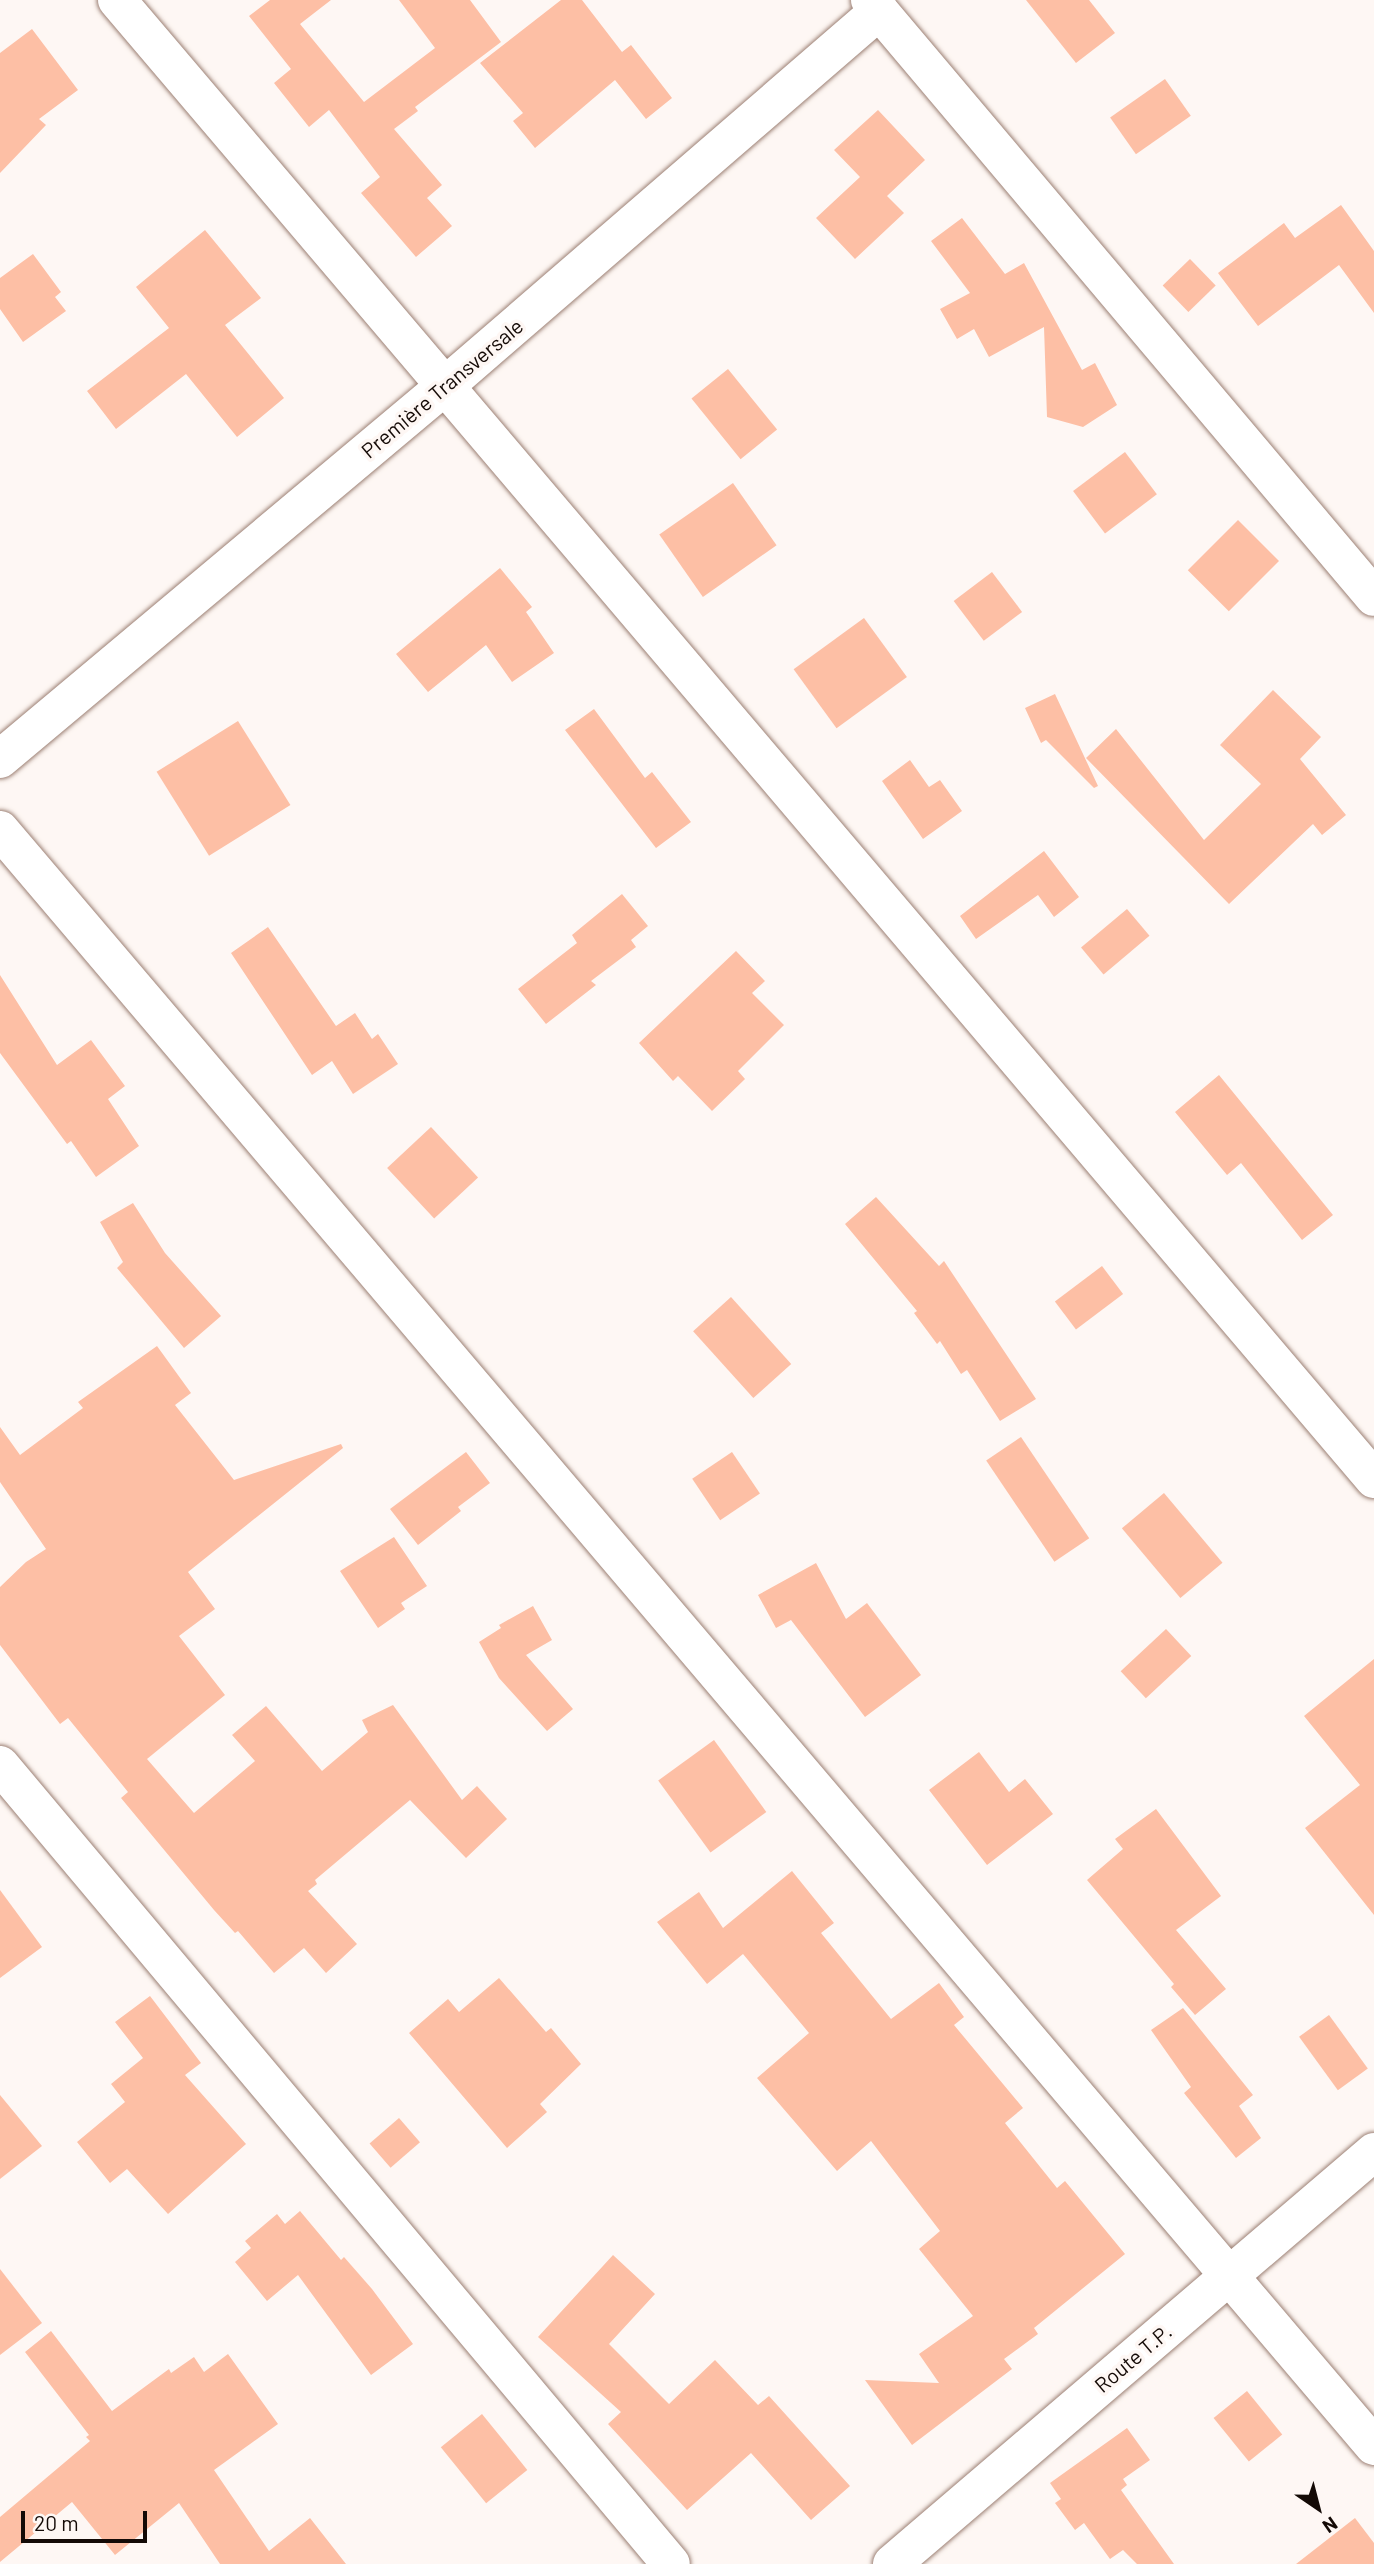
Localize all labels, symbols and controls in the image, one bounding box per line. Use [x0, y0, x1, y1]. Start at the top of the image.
street label: Première Transversale [356, 313, 528, 463]
street label: Route T.P. [1089, 2318, 1177, 2398]
north arrow [1283, 2473, 1353, 2543]
scale bar [24, 2498, 150, 2542]
text: 20 m [34, 2510, 79, 2535]
text: N [1319, 2513, 1342, 2539]

